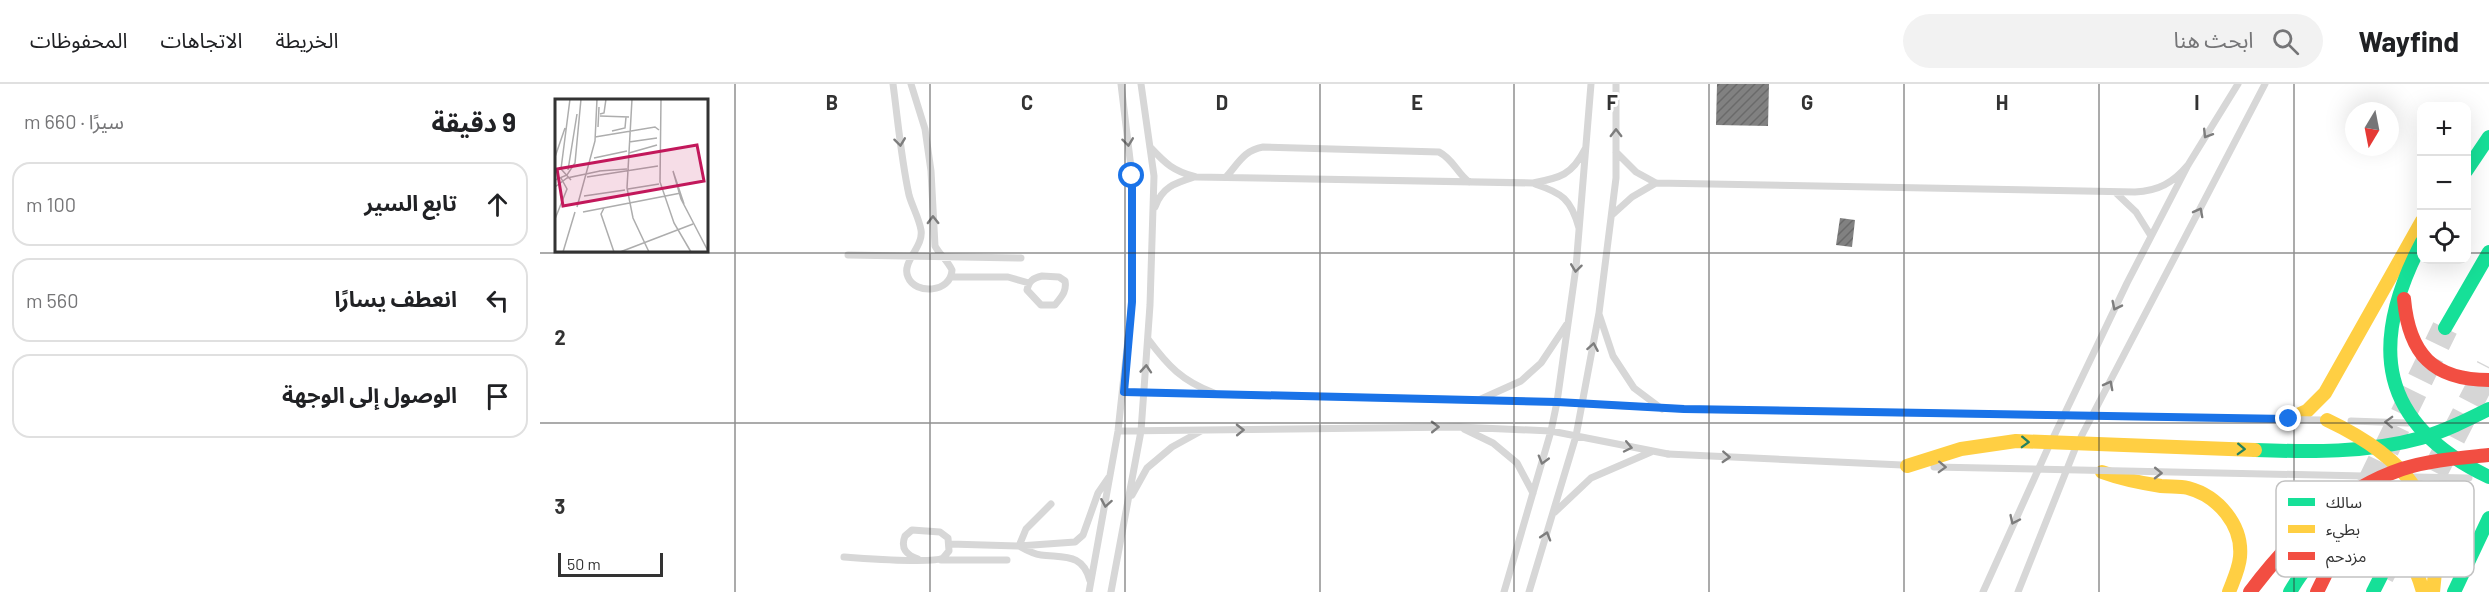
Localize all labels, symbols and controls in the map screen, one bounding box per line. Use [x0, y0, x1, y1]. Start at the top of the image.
search box [1903, 14, 2323, 68]
text: Wayfind [2359, 24, 2459, 58]
icon: search [2269, 25, 2302, 58]
text: ابحث هنا [2173, 26, 2254, 52]
text: المحفوظات [30, 27, 127, 52]
text: الاتجاهات [160, 27, 242, 52]
text: الخريطة [275, 27, 338, 52]
text: B [826, 90, 838, 114]
text: C [1021, 90, 1033, 114]
text: D [1216, 90, 1228, 114]
text: E [1411, 90, 1423, 114]
text: F [1606, 90, 1618, 114]
text: G [1801, 90, 1813, 114]
text: H [1996, 90, 2008, 114]
text: I [2194, 90, 2200, 114]
inset map [555, 99, 708, 252]
north arrow [2345, 102, 2399, 156]
map controls [2417, 102, 2471, 264]
button: + [2417, 102, 2471, 156]
text: 9 دقيقة [432, 106, 516, 137]
text: سيرًا · 660 m [24, 109, 124, 133]
one-way arrow [1610, 128, 1622, 137]
one-way arrow [2203, 128, 2215, 138]
one-way arrow [894, 137, 906, 147]
one-way arrow [1121, 138, 1134, 147]
button: − [2417, 156, 2471, 210]
route start [1118, 162, 1144, 188]
icon: ahead [481, 188, 514, 221]
text: تابع السير [364, 189, 457, 215]
text: 100 m [26, 192, 76, 216]
one-way arrow [2192, 207, 2203, 218]
button: locate [2417, 210, 2471, 264]
one-way arrow [926, 216, 939, 225]
one-way arrow [1570, 263, 1582, 272]
icon: left [481, 284, 514, 317]
text: انعطف يسارًا [334, 285, 457, 311]
text: 560 m [26, 288, 78, 312]
one-way arrow [2112, 300, 2123, 311]
text: 2 [554, 325, 566, 349]
one-way arrow [1586, 342, 1599, 352]
one-way arrow [1139, 364, 1152, 373]
icon: arrive [481, 380, 514, 413]
one-way arrow [2101, 380, 2113, 391]
text: الوصول إلى الوجهة [282, 381, 457, 407]
route end [2275, 405, 2301, 431]
one-way arrow [2384, 416, 2393, 429]
one-way arrow [1430, 421, 1439, 434]
one-way arrow [1235, 424, 1244, 436]
one-way arrow [2021, 435, 2030, 448]
one-way arrow [1623, 439, 1633, 452]
one-way arrow [2237, 442, 2246, 455]
one-way arrow [1722, 450, 1731, 463]
one-way arrow [1537, 455, 1550, 465]
one-way arrow [1937, 461, 1946, 473]
one-way arrow [2153, 467, 2162, 479]
legend [2276, 481, 2474, 577]
text: سالك [2326, 492, 2362, 511]
text: 3 [555, 494, 565, 518]
one-way arrow [1100, 498, 1113, 508]
one-way arrow [2010, 514, 2022, 525]
text: بطيء [2326, 519, 2360, 542]
one-way arrow [1539, 531, 1551, 542]
text: مزدحم [2326, 546, 2366, 569]
scale bar [558, 550, 663, 578]
text: 50 m [567, 554, 601, 573]

